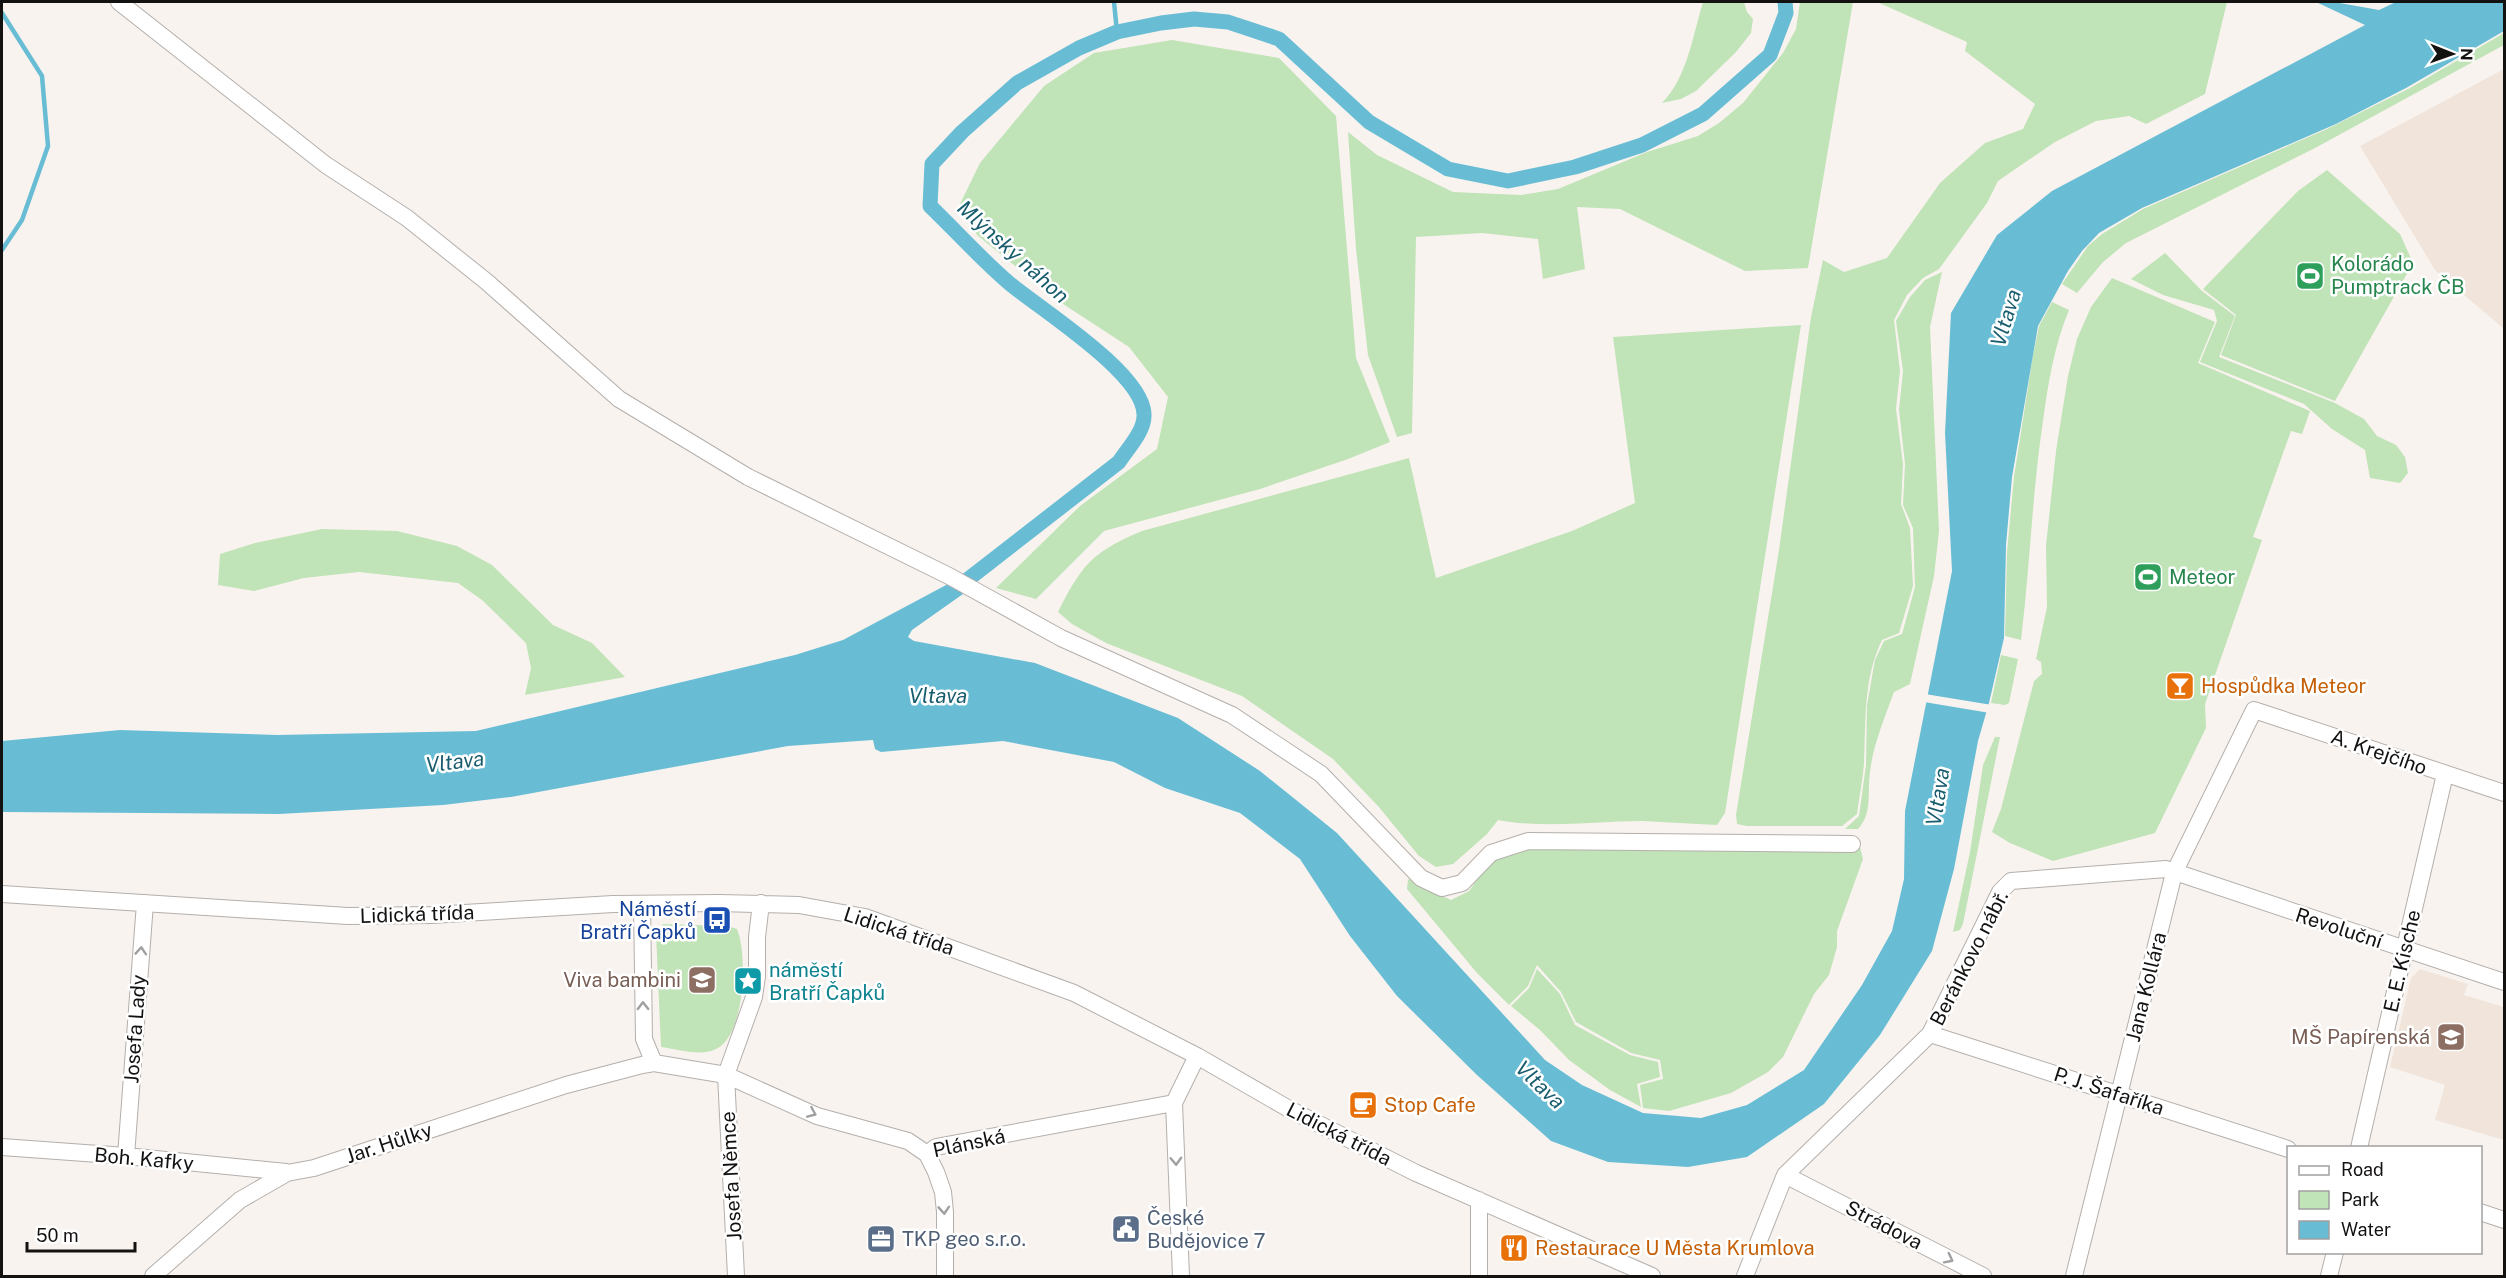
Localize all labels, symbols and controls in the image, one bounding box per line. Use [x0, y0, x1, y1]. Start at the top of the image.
north arrow [2422, 24, 2482, 84]
text: N [2457, 48, 2476, 61]
water label: Mlýnský náhon [952, 195, 1074, 308]
place label: Kolorádo Pumptrack ČB [2331, 252, 2464, 299]
sports icon: Kolorádo Pumptrack ČB [2294, 260, 2326, 292]
water label: Vltava [1985, 286, 2026, 349]
sports icon: Meteor [2132, 561, 2164, 593]
place label: Meteor [2169, 565, 2236, 589]
bar icon: Hospůdka Meteor [2164, 670, 2196, 702]
place label: Hospůdka Meteor [2201, 674, 2367, 698]
water label: Vltava [909, 683, 967, 708]
street label: A. Krejčího [2328, 724, 2430, 780]
water label: Vltava [424, 746, 486, 777]
water label: Vltava [1921, 766, 1954, 828]
street label: Beránkovo nábř. [1925, 887, 2013, 1029]
place label: Náměstí Bratří Čapků [580, 897, 697, 944]
street label: Lidická třída [359, 900, 475, 928]
street label: Lidická třída [841, 902, 957, 960]
street label: Revoluční [2292, 903, 2387, 954]
bus stop icon: Náměstí Bratří Čapků [701, 904, 733, 936]
street label: E. E. Kische [2379, 907, 2425, 1015]
street label: Jana Kollára [2121, 930, 2171, 1044]
one-way arrow [135, 947, 148, 956]
place label: náměstí Bratří Čapků [769, 958, 885, 1005]
school or university icon: Viva bambini [686, 964, 718, 996]
place icon: náměstí Bratří Čapků [732, 965, 764, 997]
place label: Viva bambini [563, 968, 681, 992]
street label: Josefa Lady [119, 974, 151, 1084]
one-way arrow [637, 1002, 649, 1011]
school or university icon: MŠ Papírenská [2435, 1021, 2467, 1053]
place label: MŠ Papírenská [2291, 1025, 2430, 1049]
water label: Vltava [1511, 1055, 1570, 1114]
street label: P. J. Šafaříka [2051, 1062, 2167, 1120]
cafe icon: Stop Cafe [1347, 1089, 1379, 1121]
place label: Stop Cafe [1384, 1093, 1476, 1117]
street label: Lidická třída [1283, 1097, 1395, 1171]
one-way arrow [805, 1106, 816, 1118]
street label: Josefa Němce [716, 1111, 746, 1241]
street label: Jar. Hůlky [343, 1118, 436, 1168]
street label: Plánská [931, 1124, 1007, 1162]
street label: Boh. Kafky [93, 1143, 195, 1175]
legend [2287, 1146, 2482, 1254]
one-way arrow [1170, 1157, 1182, 1166]
text: Road [2341, 1159, 2384, 1180]
text: Park [2341, 1189, 2379, 1210]
street label: Strádova [1841, 1195, 1927, 1255]
one-way arrow [938, 1205, 951, 1214]
place label: České Budějovice 7 [1147, 1206, 1265, 1253]
public building icon: České Budějovice 7 [1110, 1213, 1142, 1245]
scale bar [27, 1215, 135, 1253]
text: Water [2341, 1219, 2391, 1240]
office icon: TKP geo s.r.o. [865, 1223, 897, 1255]
text: 50 m [36, 1225, 79, 1246]
place label: TKP geo s.r.o. [902, 1227, 1026, 1251]
restaurant icon: Restaurace U Města Krumlova [1498, 1232, 1530, 1264]
place label: Restaurace U Města Krumlova [1535, 1236, 1815, 1260]
one-way arrow [1943, 1252, 1953, 1263]

